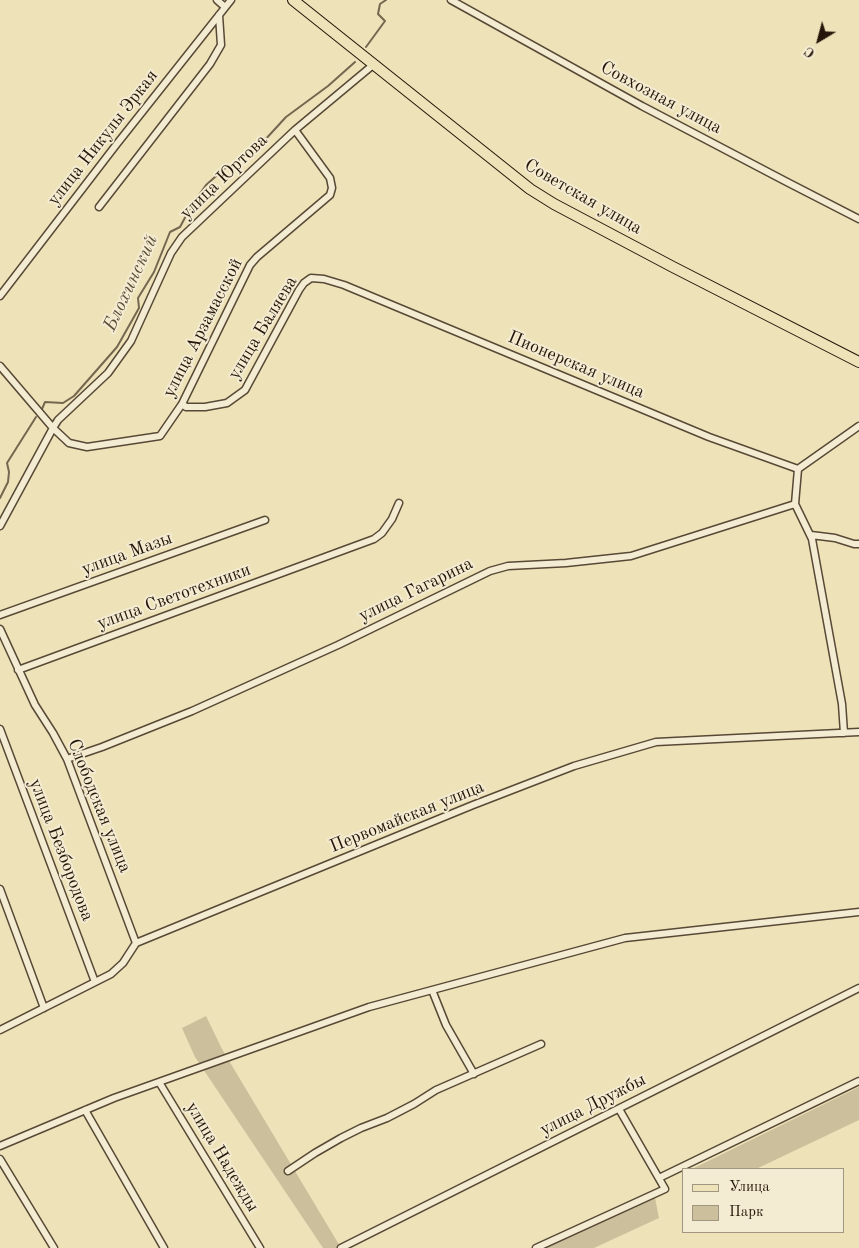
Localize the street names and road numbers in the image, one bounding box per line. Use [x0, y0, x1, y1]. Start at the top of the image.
street label: Совхозная улица [597, 57, 725, 139]
street label: улица Никулы Эркая [43, 66, 163, 210]
street label: улица Юртова [176, 130, 272, 224]
street label: Советская улица [520, 154, 646, 240]
street label: улица Арзамасской [159, 255, 247, 401]
street label: улица Баляева [224, 272, 302, 384]
street label: Пионерская улица [504, 326, 648, 404]
street label: улица Мазы [79, 528, 175, 580]
street label: улица Гагарина [355, 553, 477, 627]
street label: улица Светотехники [94, 559, 254, 635]
street label: Слободская улица [62, 736, 136, 876]
street label: улица Безбородова [24, 776, 98, 924]
street label: Первомайская улица [327, 776, 487, 858]
street label: улица Дружбы [536, 1069, 650, 1141]
street label: улица Надежды [181, 1098, 263, 1216]

